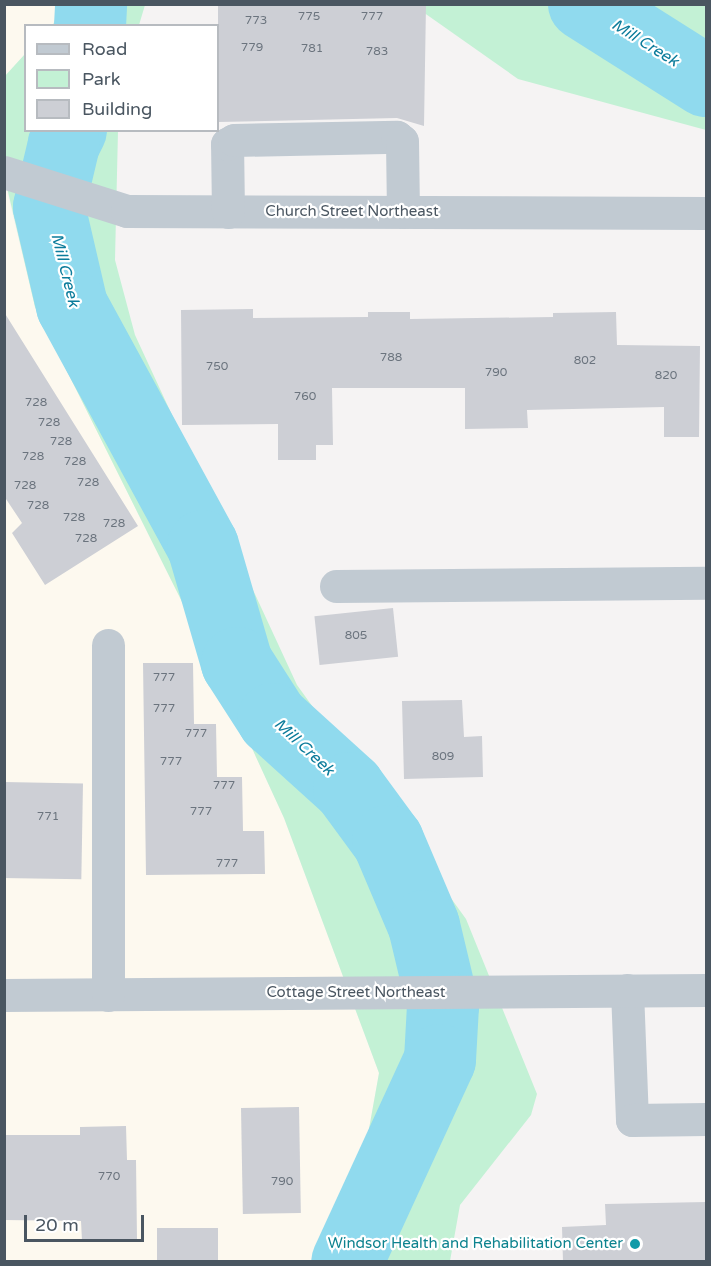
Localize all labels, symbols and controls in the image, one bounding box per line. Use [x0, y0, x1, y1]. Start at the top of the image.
house number: 775 [298, 10, 320, 24]
house number: 777 [361, 10, 383, 24]
house number: 773 [245, 14, 267, 28]
water label: Mill Creek [608, 15, 682, 71]
legend [24, 24, 219, 132]
text: Road [82, 38, 127, 60]
house number: 779 [241, 41, 263, 55]
house number: 781 [301, 42, 323, 56]
house number: 783 [366, 45, 388, 59]
text: Park [82, 68, 120, 90]
text: Building [82, 98, 152, 120]
street label: Church Street Northeast [265, 203, 439, 221]
water label: Mill Creek [47, 231, 83, 309]
house number: 788 [380, 351, 402, 365]
house number: 802 [574, 354, 596, 368]
house number: 750 [206, 360, 228, 374]
house number: 790 [485, 366, 507, 380]
house number: 820 [655, 369, 677, 383]
house number: 760 [294, 390, 316, 404]
house number: 728 [25, 396, 47, 410]
house number: 728 [38, 416, 60, 430]
house number: 728 [50, 435, 72, 449]
house number: 728 [22, 450, 44, 464]
house number: 728 [64, 455, 86, 469]
house number: 728 [77, 476, 99, 490]
house number: 728 [14, 479, 36, 493]
house number: 728 [27, 499, 49, 513]
house number: 728 [63, 511, 85, 525]
house number: 728 [103, 517, 125, 531]
house number: 728 [75, 532, 97, 546]
house number: 805 [345, 629, 367, 643]
house number: 777 [153, 671, 175, 685]
house number: 777 [153, 702, 175, 716]
water label: Mill Creek [270, 714, 338, 780]
house number: 777 [185, 727, 207, 741]
house number: 809 [432, 750, 454, 764]
house number: 777 [160, 755, 182, 769]
house number: 777 [213, 779, 235, 793]
house number: 777 [190, 805, 212, 819]
house number: 771 [37, 810, 59, 824]
house number: 777 [216, 857, 238, 871]
street label: Cottage Street Northeast [266, 984, 446, 1002]
house number: 770 [98, 1170, 120, 1184]
house number: 790 [271, 1175, 293, 1189]
scale bar [27, 1203, 147, 1241]
text: 20 m [35, 1214, 79, 1236]
place label: Windsor Health and Rehabilitation Center [328, 1235, 623, 1253]
marker: Windsor Health and Rehabilitation Center [628, 1237, 642, 1251]

